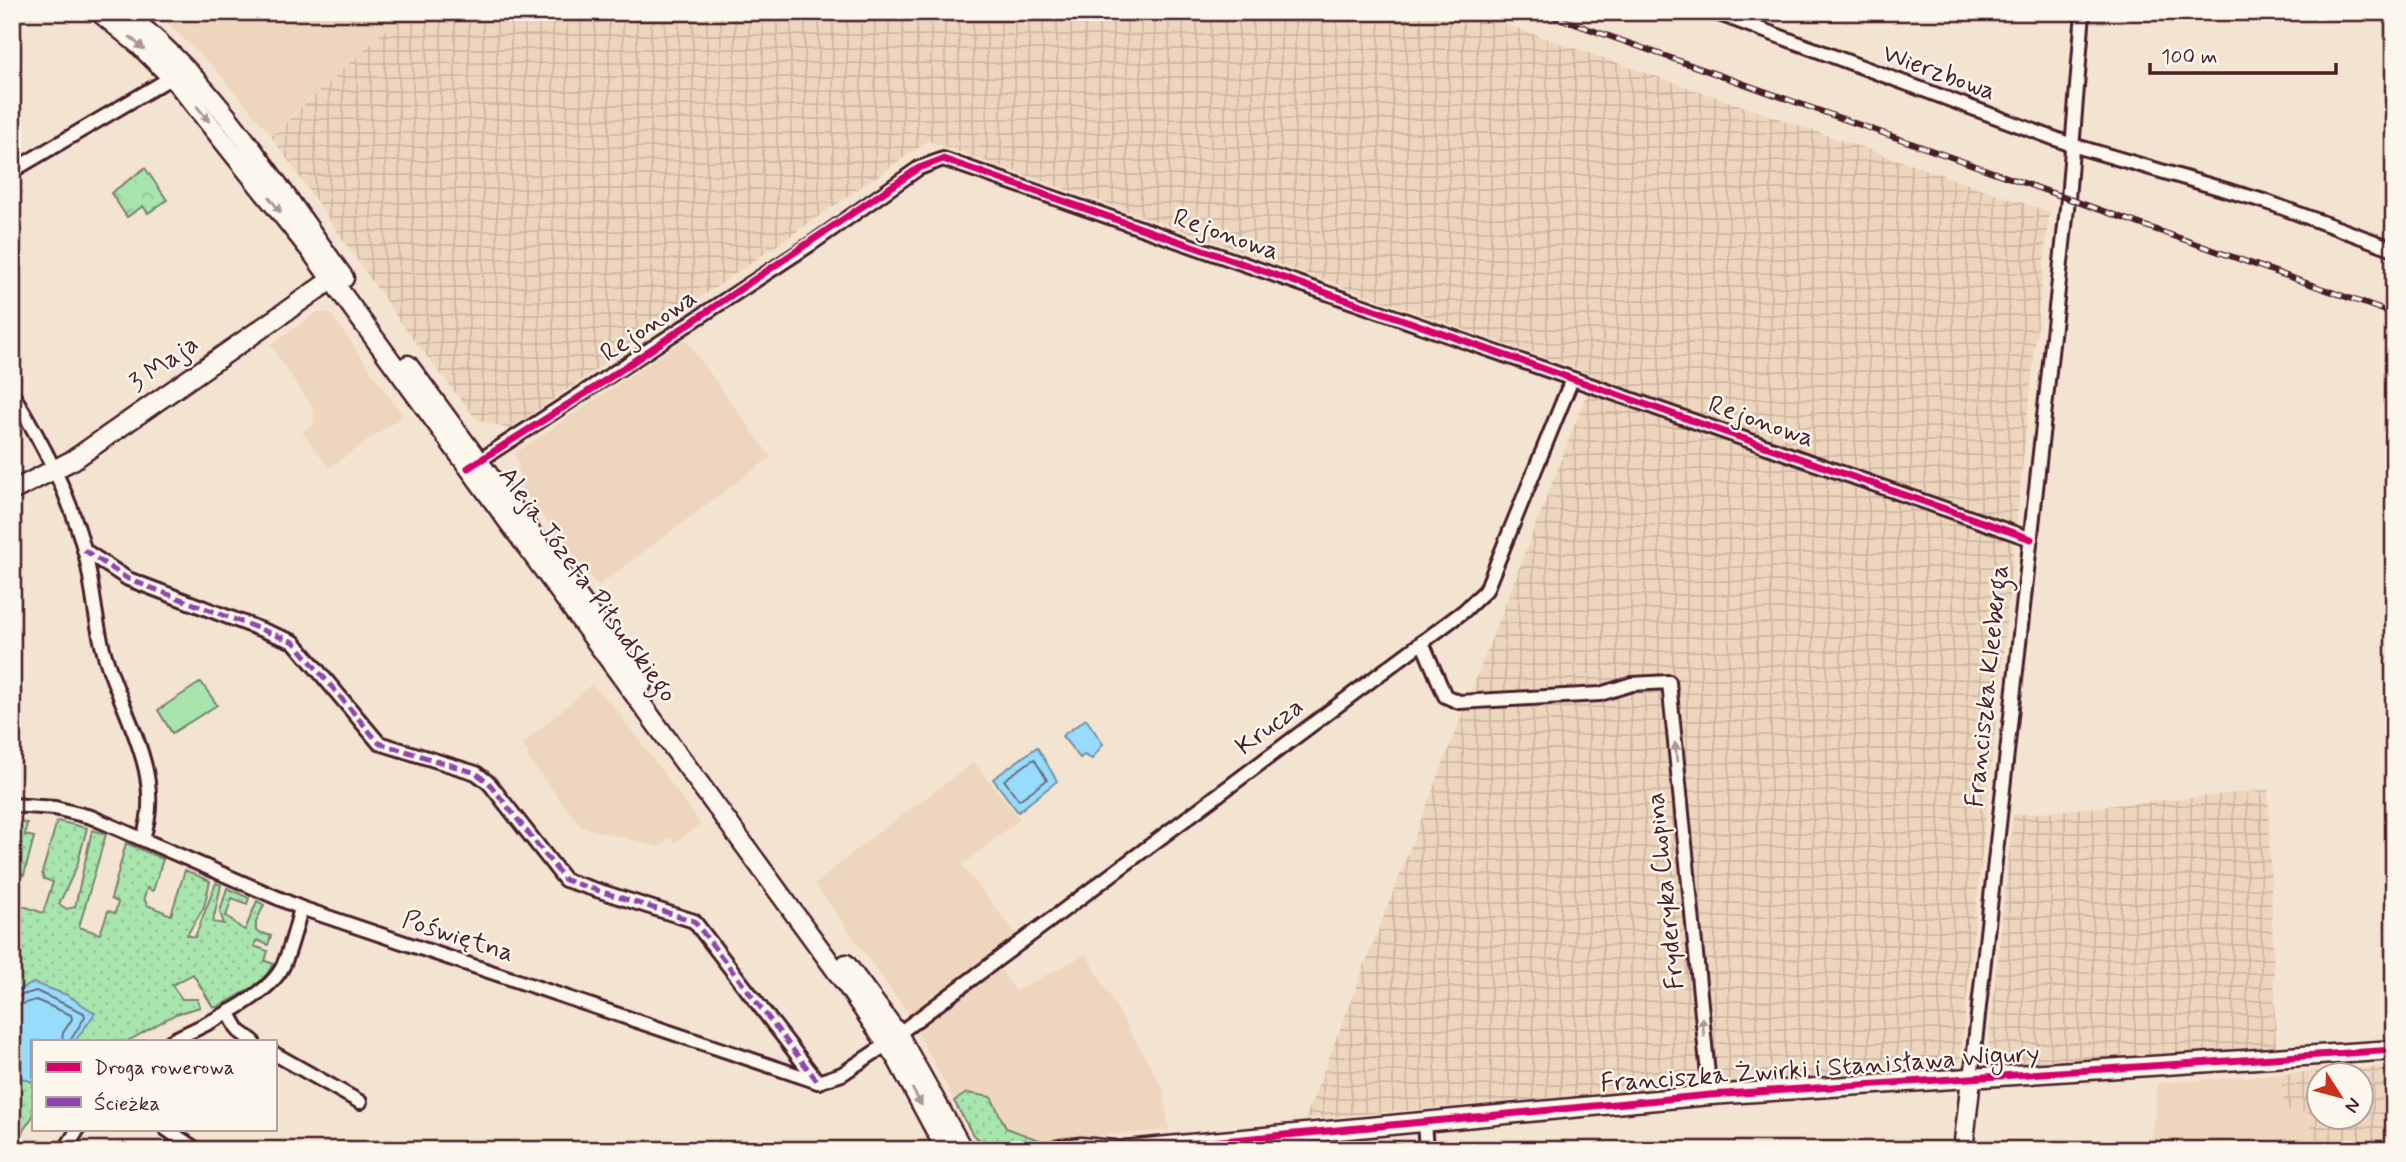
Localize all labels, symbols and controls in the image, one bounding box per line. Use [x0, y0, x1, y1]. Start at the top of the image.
scale bar [2150, 32, 2336, 76]
one-way arrow [128, 35, 146, 51]
street label: Wierzbowa [1878, 37, 2000, 109]
text: 100 m [2161, 43, 2217, 71]
one-way arrow [195, 105, 210, 122]
one-way arrow [267, 196, 281, 214]
street label: Rejonowa [1169, 201, 1283, 269]
street label: Rejonowa [594, 281, 704, 371]
street label: 3 Maja [122, 328, 206, 400]
street label: Rejonowa [1704, 388, 1818, 456]
street label: Aleja Józefa Piłsudskiego [487, 460, 684, 711]
street label: Franciszka Kleeberga [1958, 563, 2021, 809]
street label: Krucza [1229, 690, 1311, 764]
one-way arrow [1670, 741, 1681, 763]
street label: Fryderyka Chopina [1639, 791, 1693, 991]
street label: Poświętna [398, 903, 518, 971]
one-way arrow [1697, 1016, 1708, 1038]
street label: Franciszka Żwirki i Stanisława Wigury [1599, 1037, 2041, 1103]
legend [32, 1040, 276, 1130]
text: Droga rowerowa [94, 1054, 235, 1082]
north arrow [2304, 1060, 2374, 1130]
one-way arrow [911, 1087, 923, 1106]
text: Ścieżka [94, 1090, 160, 1118]
text: N [2339, 1093, 2366, 1118]

